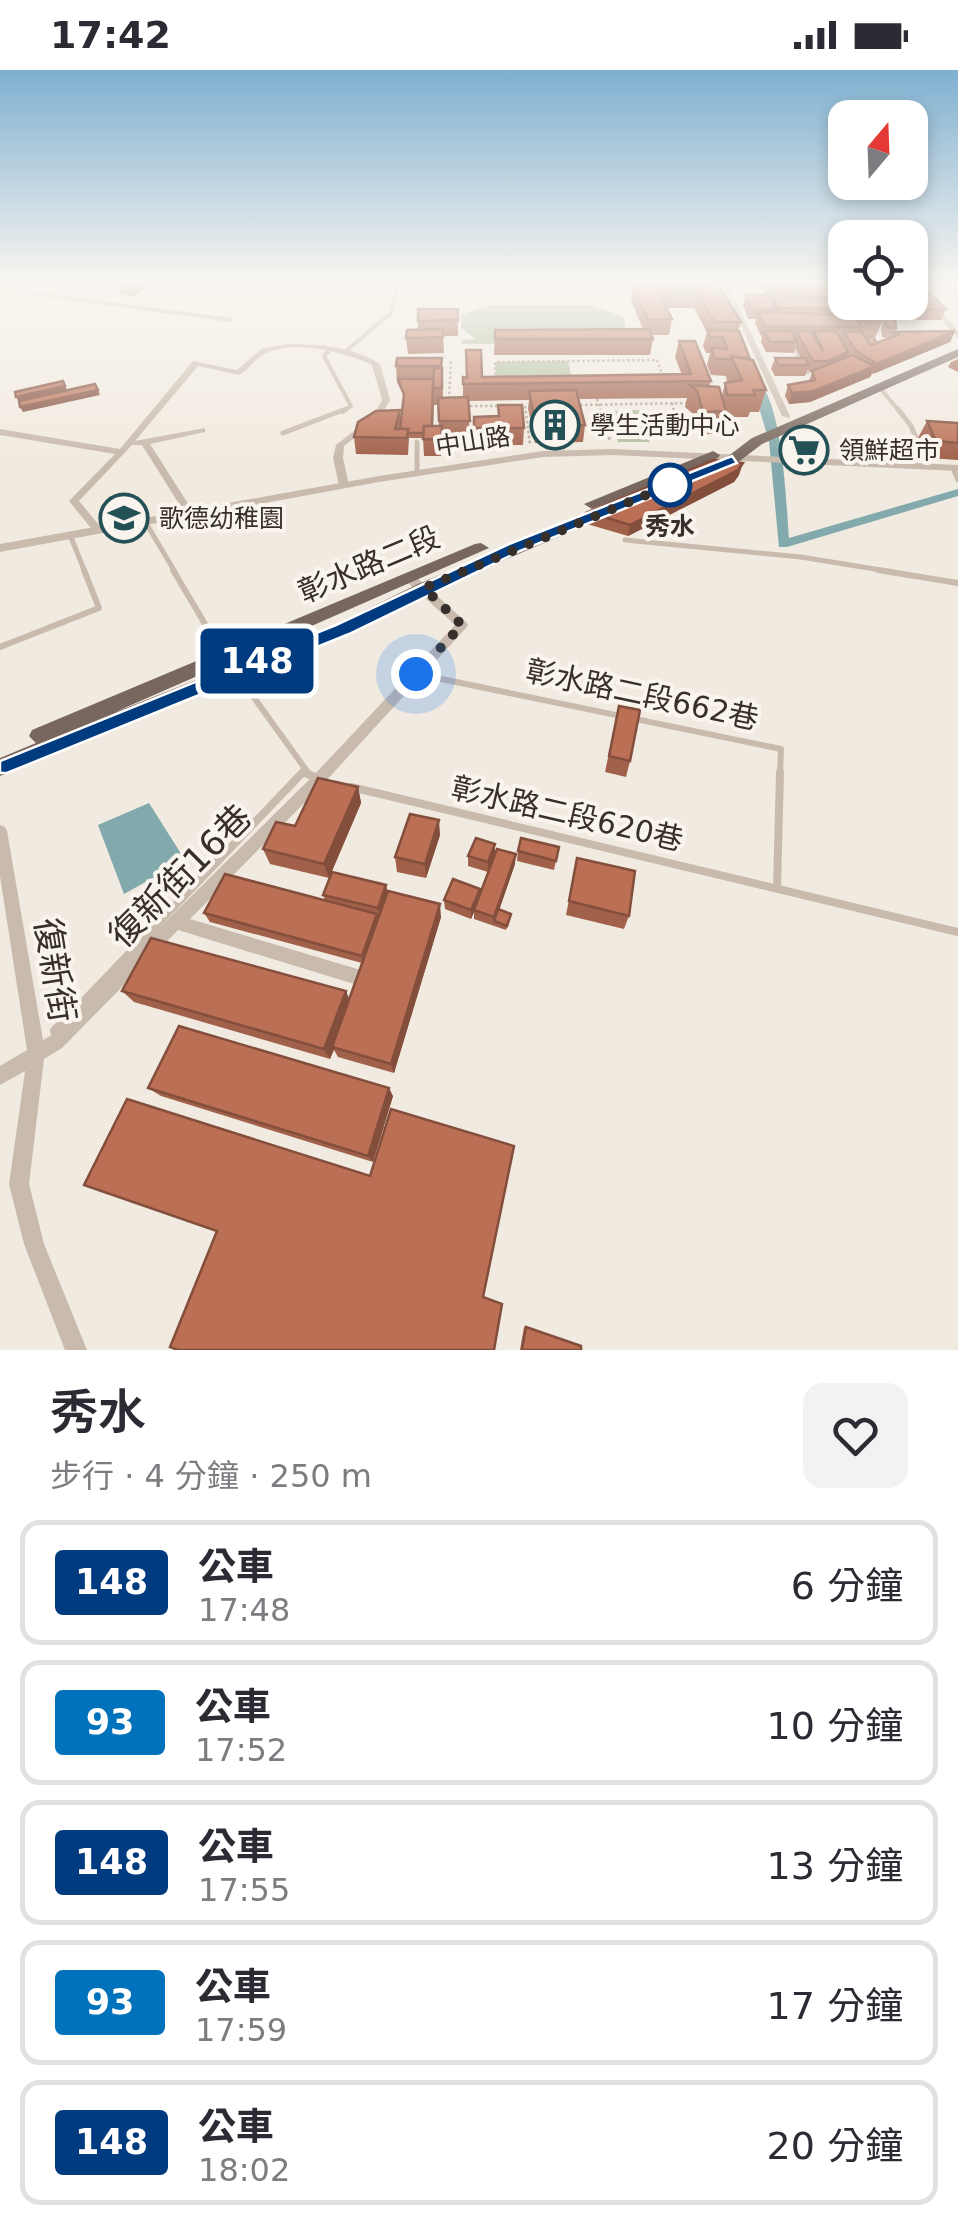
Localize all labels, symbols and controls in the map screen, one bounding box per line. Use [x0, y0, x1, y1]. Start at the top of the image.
text: 17:42 [50, 13, 171, 57]
north arrow [828, 100, 928, 200]
map controls [828, 100, 928, 320]
button: locate [828, 220, 928, 320]
building icon: 學生活動中心 [529, 399, 581, 451]
place label: 學生活動中心 [590, 411, 740, 440]
street label: 中山路 [434, 421, 512, 462]
supermarket icon: 領鮮超市 [778, 424, 830, 476]
place label: 領鮮超市 [839, 436, 939, 465]
marker: 秀水 [649, 464, 691, 506]
school or university icon: 歌德幼稚園 [98, 492, 150, 544]
place label: 歌德幼稚園 [159, 504, 284, 533]
place label: 秀水 [645, 512, 695, 541]
street label: 彰水路二段 [293, 519, 445, 610]
line badge: 148 [200, 628, 314, 694]
text: 148 [220, 641, 294, 681]
your location [391, 649, 441, 699]
street label: 彰水路二段662巷 [522, 653, 762, 736]
street label: 彰水路二段620巷 [448, 770, 687, 857]
street label: 復新街16巷 [101, 797, 259, 955]
street label: 復新街 [27, 915, 83, 1025]
button: heart [803, 1383, 908, 1488]
text: 秀水 [50, 1384, 146, 1440]
text: 步行 · 4 分鐘 · 250 m [50, 1457, 372, 1495]
text: 公車 [198, 1545, 274, 1589]
text: 148 [75, 1562, 148, 1602]
text: 6 分鐘 [791, 1564, 903, 1608]
text: 17:48 [198, 1591, 290, 1629]
text: 公車 [195, 1685, 271, 1729]
text: 93 [86, 1702, 134, 1742]
text: 10 分鐘 [767, 1704, 903, 1748]
text: 17:52 [195, 1731, 287, 1769]
text: 公車 [198, 1825, 274, 1869]
text: 148 [75, 1842, 148, 1882]
text: 13 分鐘 [767, 1844, 903, 1888]
text: 17:55 [198, 1871, 290, 1909]
text: 公車 [195, 1965, 271, 2009]
text: 93 [86, 1982, 134, 2022]
text: 17 分鐘 [767, 1984, 903, 2028]
text: 17:59 [195, 2011, 287, 2049]
text: 公車 [198, 2105, 274, 2149]
text: 148 [75, 2122, 148, 2162]
text: 20 分鐘 [767, 2124, 903, 2168]
text: 18:02 [198, 2151, 290, 2189]

